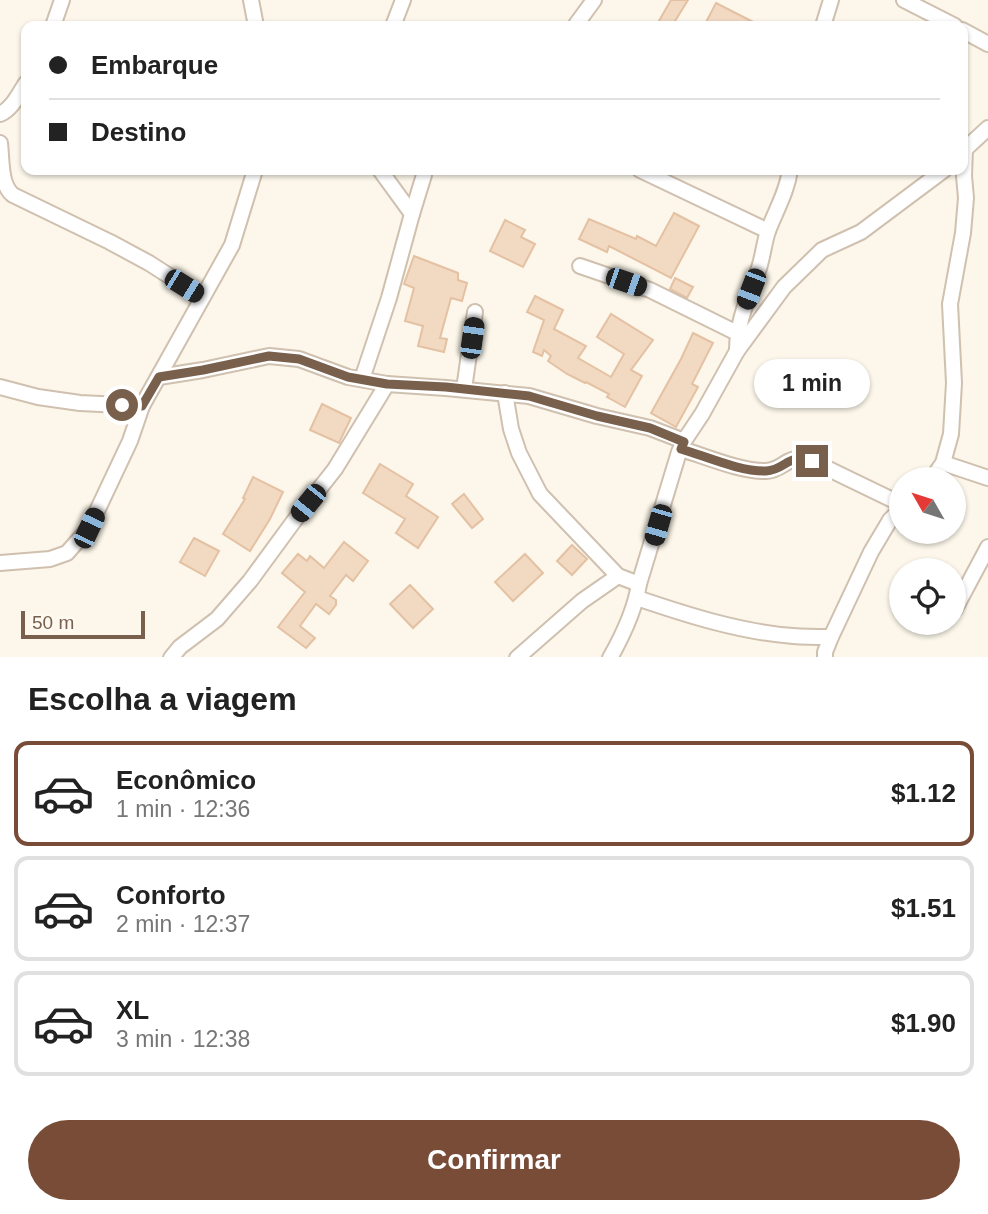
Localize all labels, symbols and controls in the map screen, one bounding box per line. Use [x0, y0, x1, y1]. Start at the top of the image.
text: Embarque [91, 50, 218, 80]
text: Destino [91, 117, 186, 147]
car [603, 265, 650, 299]
car [161, 266, 208, 306]
car [734, 266, 769, 312]
car [459, 316, 486, 360]
callout: 1 min [754, 360, 870, 408]
text: 1 min [782, 370, 842, 396]
route start [106, 389, 138, 421]
route end [796, 445, 828, 477]
north arrow [889, 467, 966, 544]
map controls [889, 467, 966, 635]
car [287, 480, 330, 526]
car [643, 502, 674, 548]
car [71, 505, 108, 551]
button: locate [889, 558, 966, 635]
scale bar [21, 608, 145, 640]
text: 50 m [32, 612, 74, 633]
text: Escolha a viagem [28, 681, 297, 717]
icon: car [32, 762, 95, 825]
text: Econômico [116, 765, 256, 795]
text: $1.12 [891, 778, 956, 808]
text: 1 min · 12:36 [116, 796, 250, 822]
icon: car [32, 877, 95, 940]
text: Conforto [116, 880, 226, 910]
text: $1.51 [891, 893, 956, 923]
text: 2 min · 12:37 [116, 911, 250, 937]
icon: car [32, 992, 95, 1055]
text: XL [116, 995, 149, 1025]
text: $1.90 [891, 1008, 956, 1038]
text: 3 min · 12:38 [116, 1026, 250, 1052]
button: Confirmar [28, 1120, 960, 1200]

